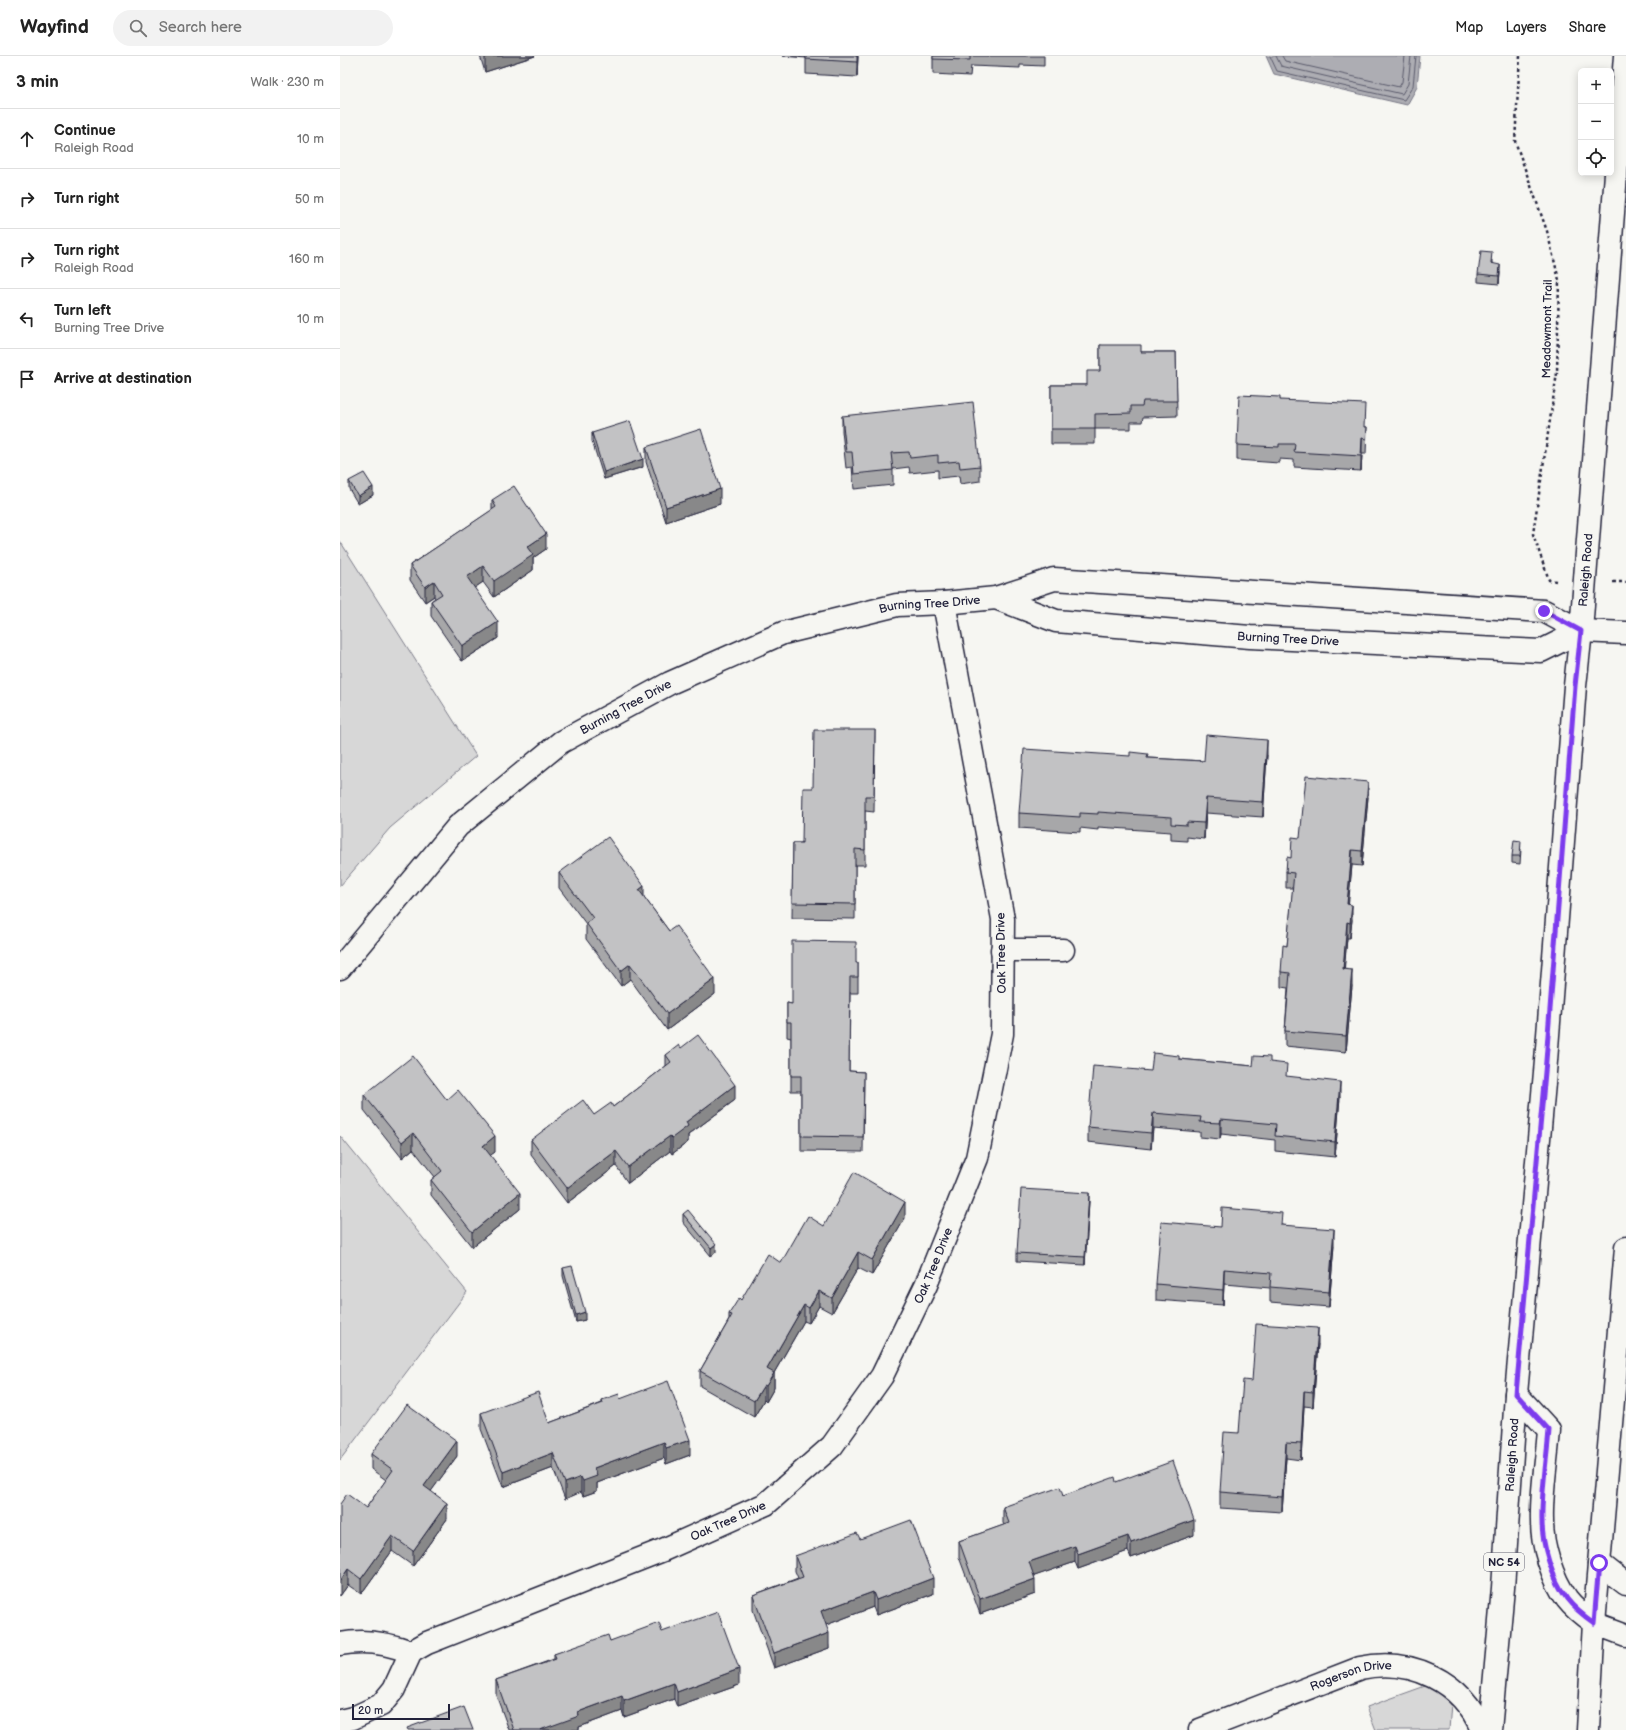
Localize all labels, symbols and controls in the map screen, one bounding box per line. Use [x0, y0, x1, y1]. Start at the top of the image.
search box [113, 10, 393, 46]
text: Wayfind [20, 16, 89, 39]
icon: search [127, 17, 149, 39]
text: Search here [159, 18, 242, 37]
text: Map [1455, 19, 1483, 36]
text: Layers [1505, 19, 1547, 36]
text: Share [1569, 19, 1606, 36]
map controls [1578, 68, 1614, 176]
button: + [1578, 68, 1614, 104]
text: 3 min [16, 72, 59, 92]
text: Walk · 230 m [250, 74, 324, 90]
button: − [1578, 104, 1614, 140]
text: Continue [54, 121, 116, 140]
icon: ahead [16, 128, 38, 150]
text: 10 m [297, 131, 324, 147]
text: Raleigh Road [54, 140, 134, 156]
button: locate [1578, 140, 1614, 176]
icon: right [16, 188, 38, 210]
text: Turn right [54, 189, 119, 208]
text: 50 m [295, 191, 324, 207]
text: Turn right [54, 241, 119, 260]
icon: right [16, 248, 38, 270]
text: 160 m [289, 251, 324, 267]
text: Raleigh Road [54, 260, 134, 276]
street label: Meadowmont Trail [1539, 279, 1556, 379]
text: Turn left [54, 301, 111, 320]
icon: left [16, 308, 38, 330]
text: 10 m [297, 311, 324, 327]
text: Burning Tree Drive [54, 320, 164, 336]
icon: arrive [16, 368, 38, 390]
text: Arrive at destination [54, 369, 192, 388]
street label: Raleigh Road [1576, 533, 1596, 607]
street label: Burning Tree Drive [877, 593, 981, 617]
route end [1535, 602, 1553, 620]
street label: Burning Tree Drive [1237, 629, 1339, 649]
street label: Burning Tree Drive [577, 677, 674, 738]
street label: Oak Tree Drive [993, 912, 1010, 994]
street label: Oak Tree Drive [911, 1226, 956, 1306]
street label: Raleigh Road [1502, 1418, 1522, 1492]
street label: Oak Tree Drive [688, 1498, 768, 1545]
road number: NC 54 [1484, 1553, 1524, 1571]
route start [1590, 1554, 1608, 1572]
street label: Rogerson Drive [1308, 1658, 1392, 1695]
scale bar [352, 1702, 450, 1721]
text: 20 m [358, 1704, 383, 1717]

